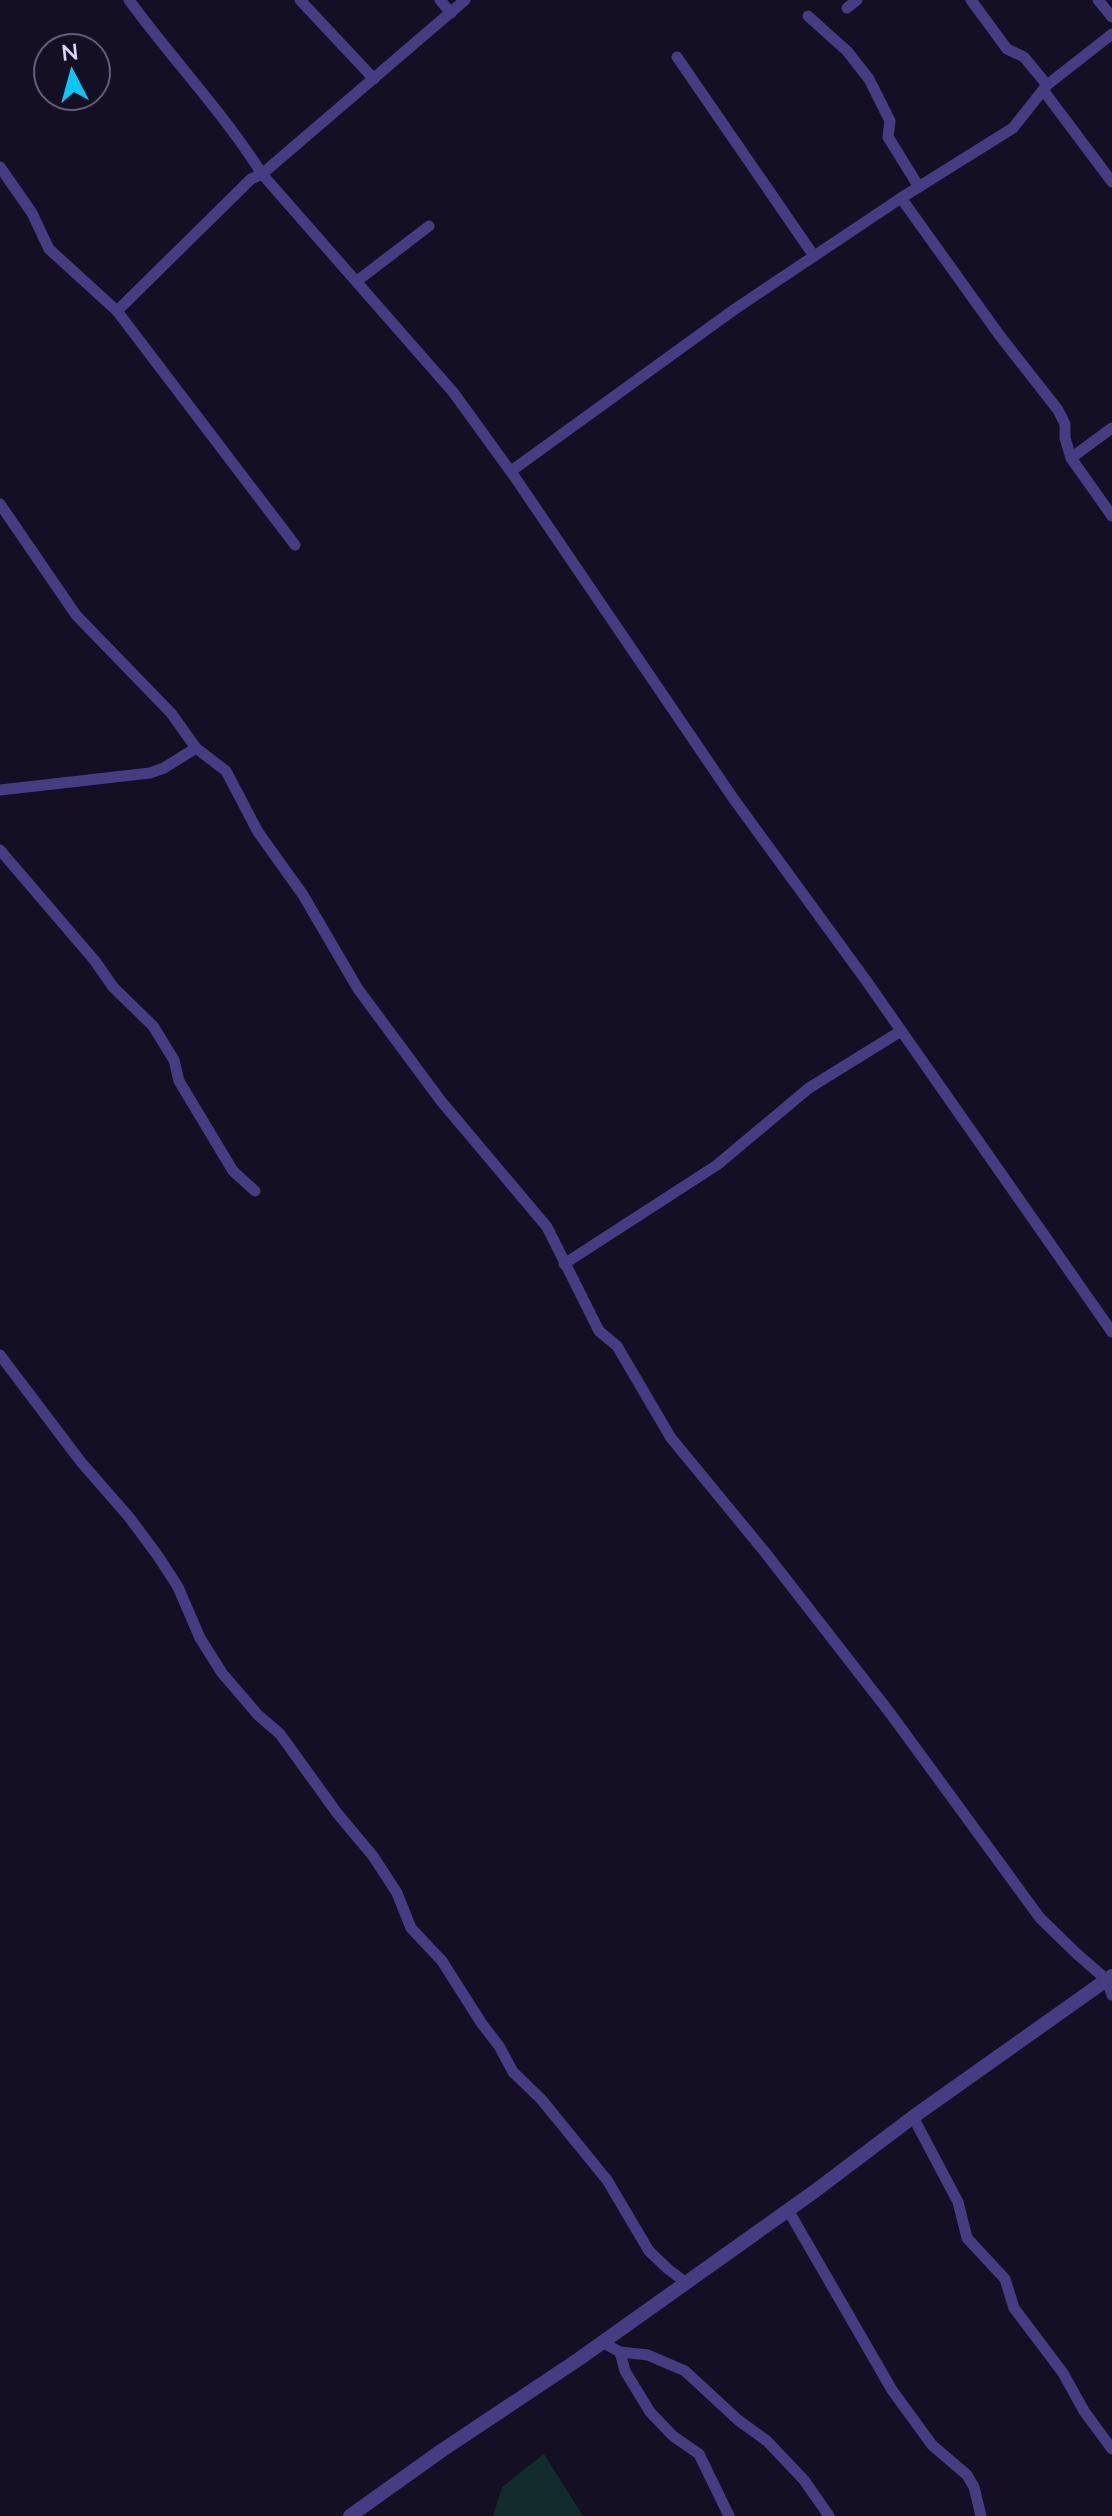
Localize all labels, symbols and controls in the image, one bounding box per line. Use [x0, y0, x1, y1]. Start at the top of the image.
north arrow [32, 32, 112, 112]
text: N [60, 37, 80, 66]

